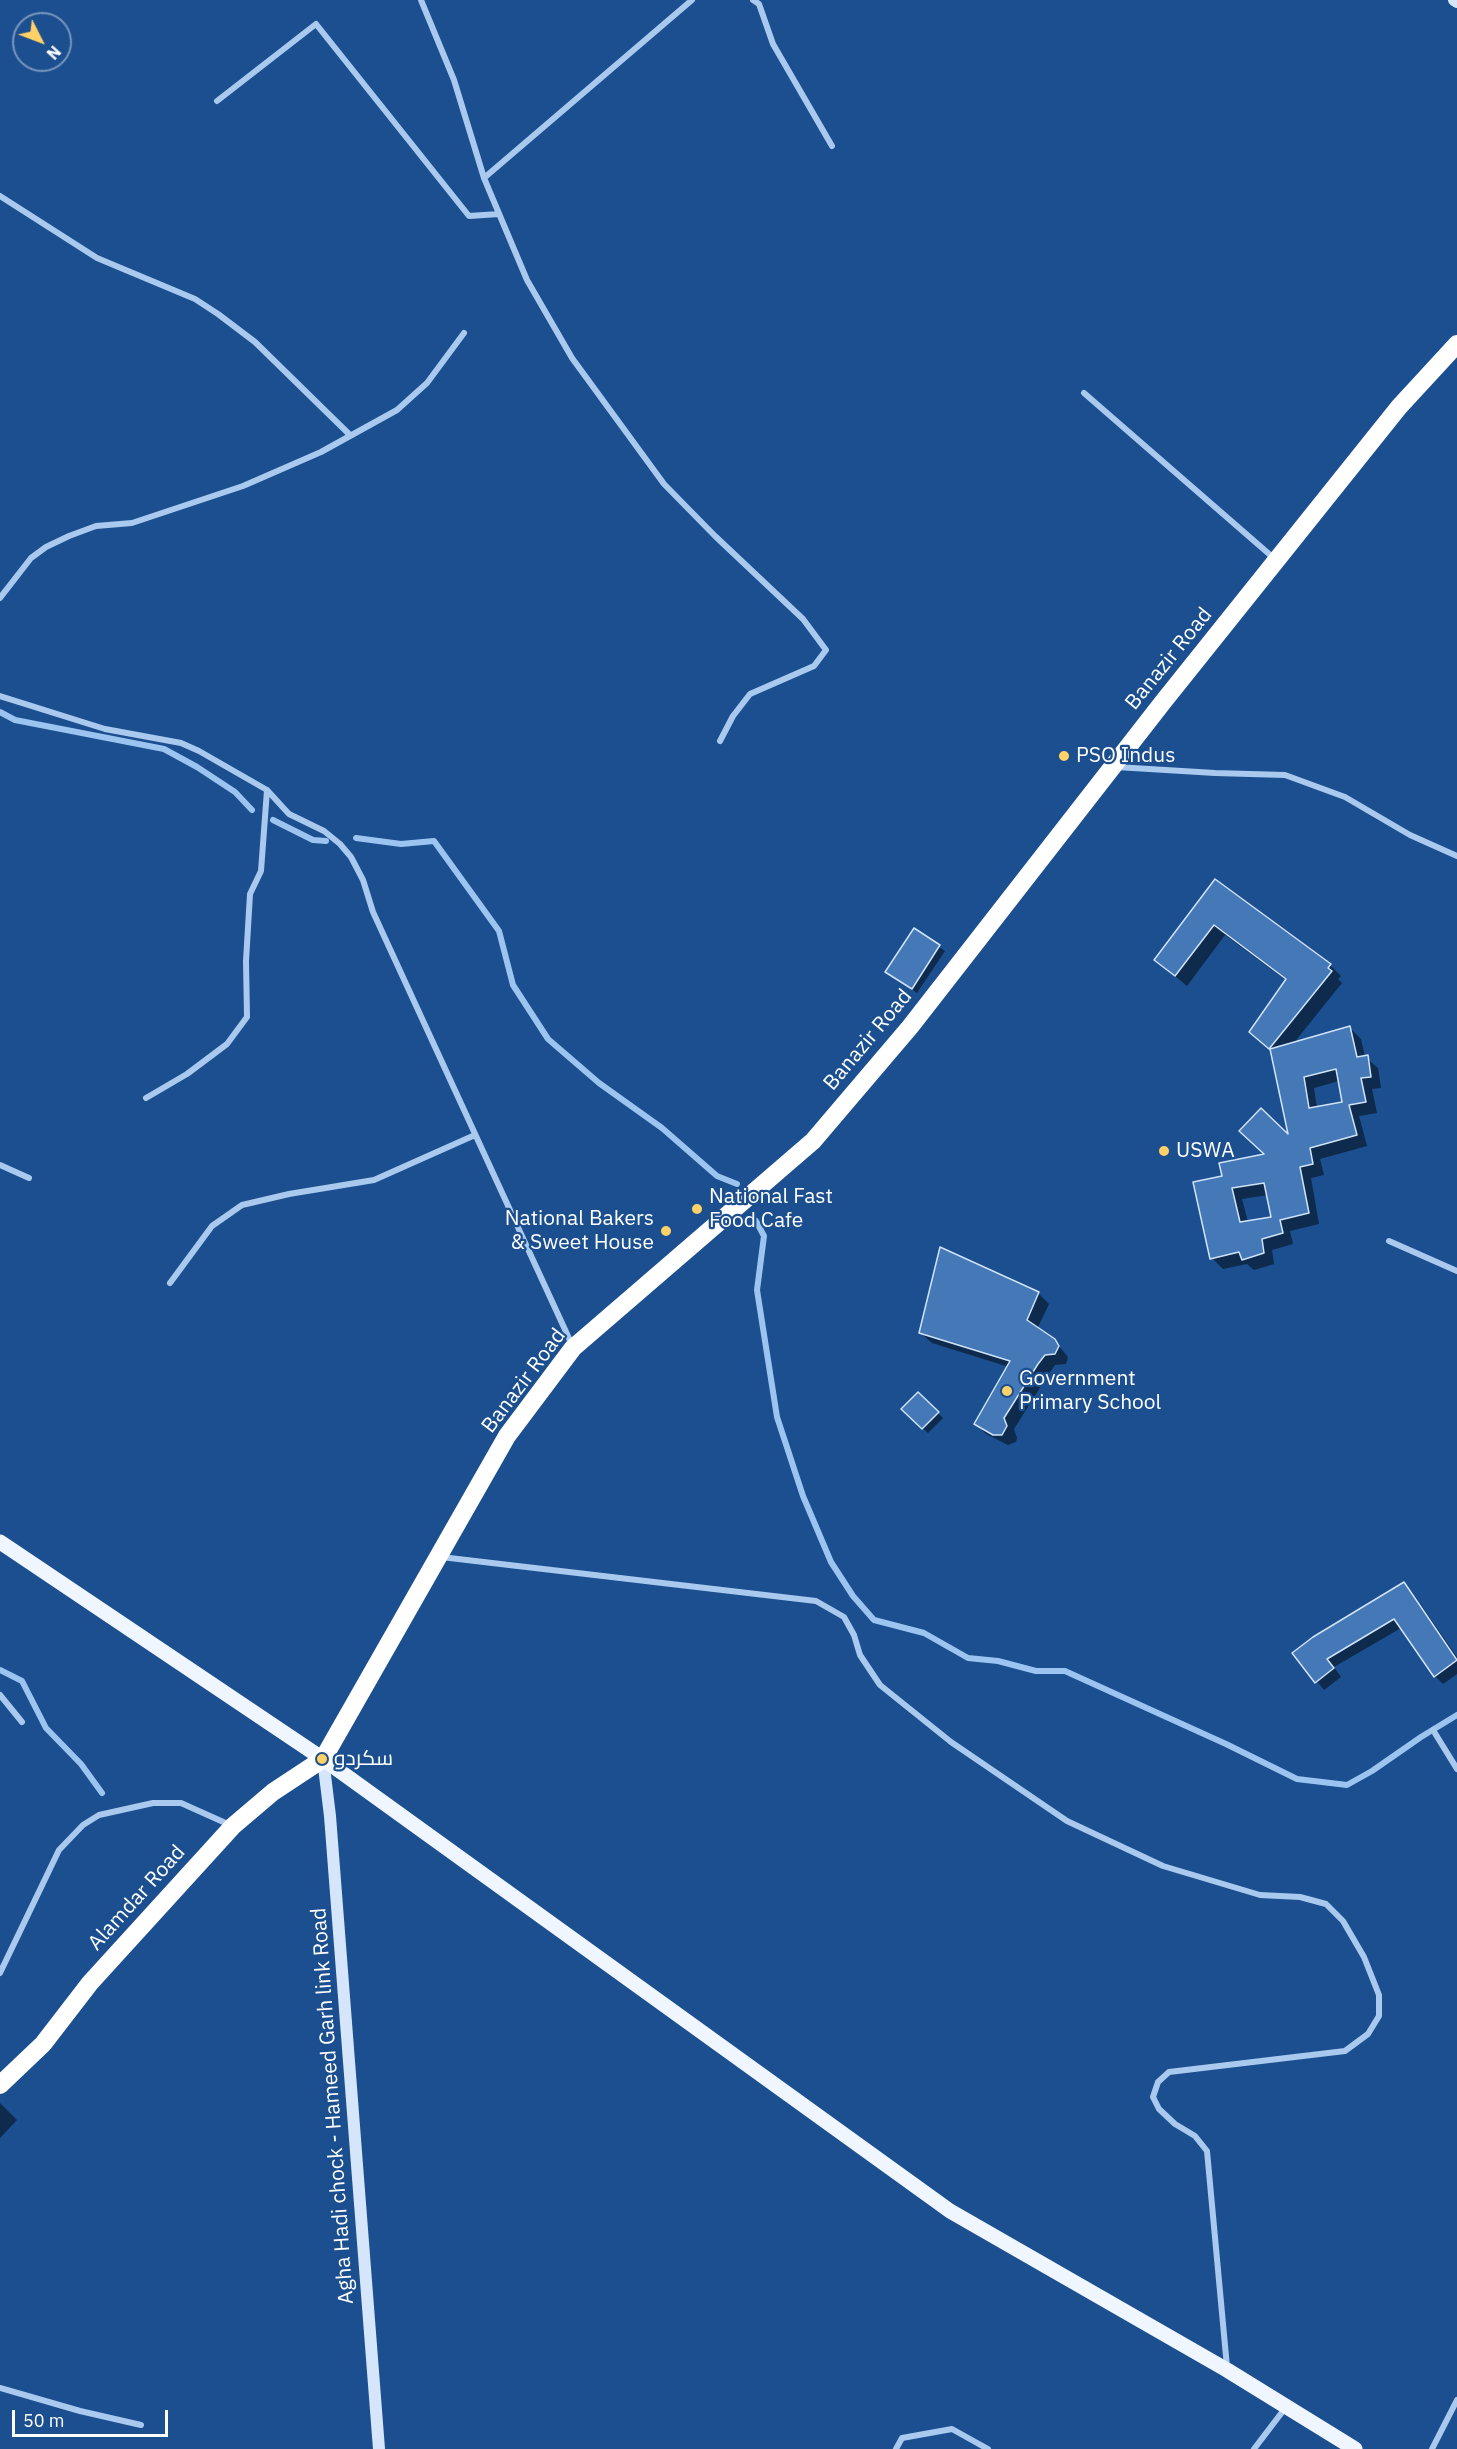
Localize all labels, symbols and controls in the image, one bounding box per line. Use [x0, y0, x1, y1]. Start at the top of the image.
north arrow [12, 12, 72, 72]
text: N [43, 42, 65, 64]
street label: Banazir Road [1120, 603, 1218, 715]
place label: PSO Indus [1076, 743, 1175, 769]
marker: PSO Indus [1057, 749, 1071, 763]
street label: Banazir Road [818, 984, 918, 1096]
place label: USWA [1176, 1138, 1235, 1164]
marker: USWA [1157, 1144, 1171, 1158]
place label: National Fast Food Cafe [709, 1184, 833, 1234]
marker: National Fast Food Cafe [690, 1202, 704, 1216]
place label: National Bakers & Sweet House [505, 1206, 654, 1256]
marker: National Bakers & Sweet House [659, 1224, 673, 1238]
street label: Banazir Road [477, 1324, 571, 1438]
place label: Government Primary School [1019, 1366, 1161, 1416]
marker: Government Primary School [1000, 1384, 1014, 1398]
place label: سکردو [334, 1746, 393, 1772]
marker: سکردو [315, 1752, 329, 1766]
street label: Alamdar Road [83, 1840, 191, 1956]
street label: Agha Hadi chock - Hameed Garh link Road [307, 1907, 359, 2305]
scale bar [15, 2398, 171, 2436]
text: 50 m [23, 2409, 65, 2432]

